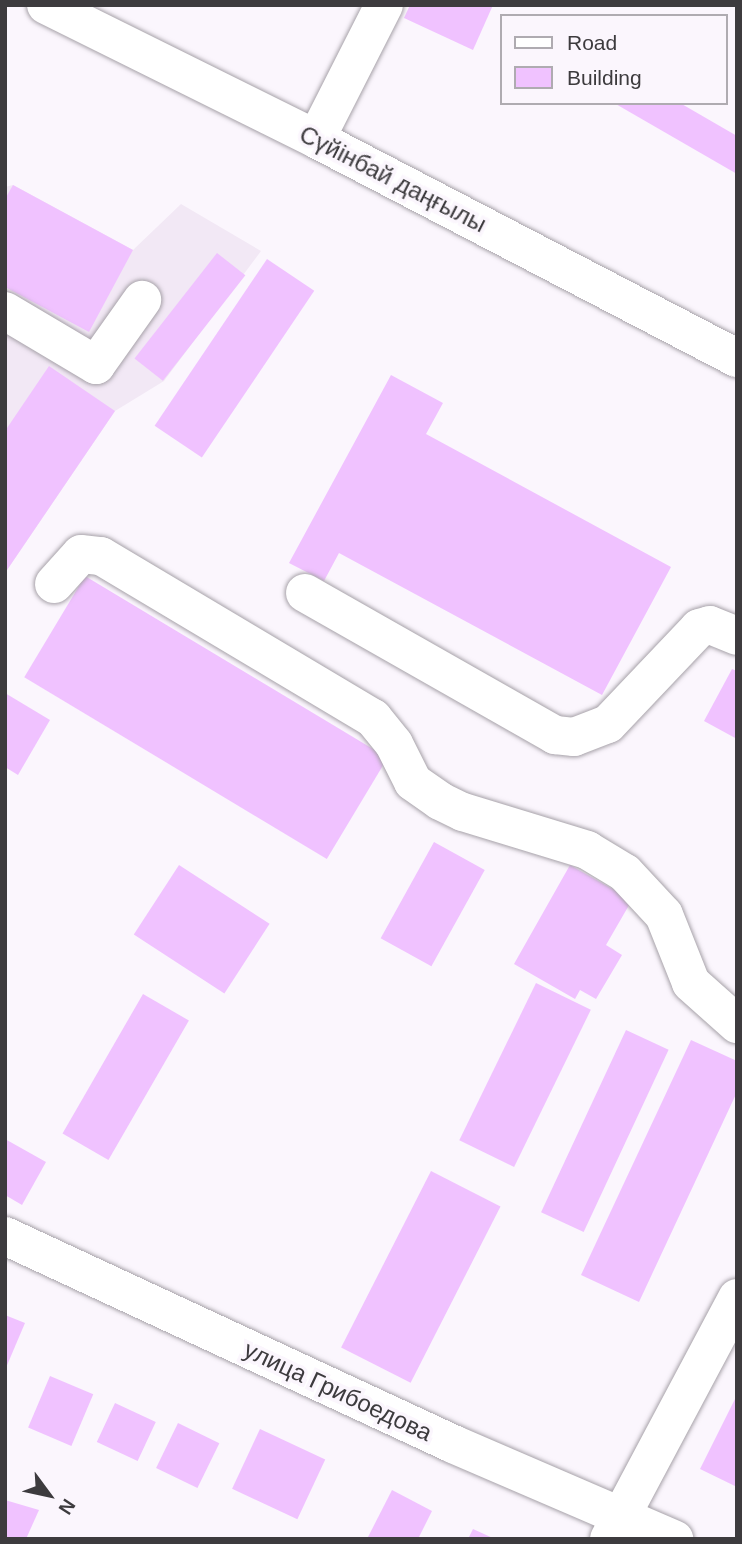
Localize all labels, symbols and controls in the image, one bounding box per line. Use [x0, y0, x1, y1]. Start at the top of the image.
legend [500, 14, 728, 105]
text: Road [567, 31, 617, 54]
text: Building [567, 66, 642, 89]
street label: Сүйінбай даңғылы [295, 119, 491, 239]
street label: улица Грибоедова [239, 1335, 437, 1447]
north arrow [14, 1460, 84, 1530]
text: N [54, 1495, 80, 1518]

